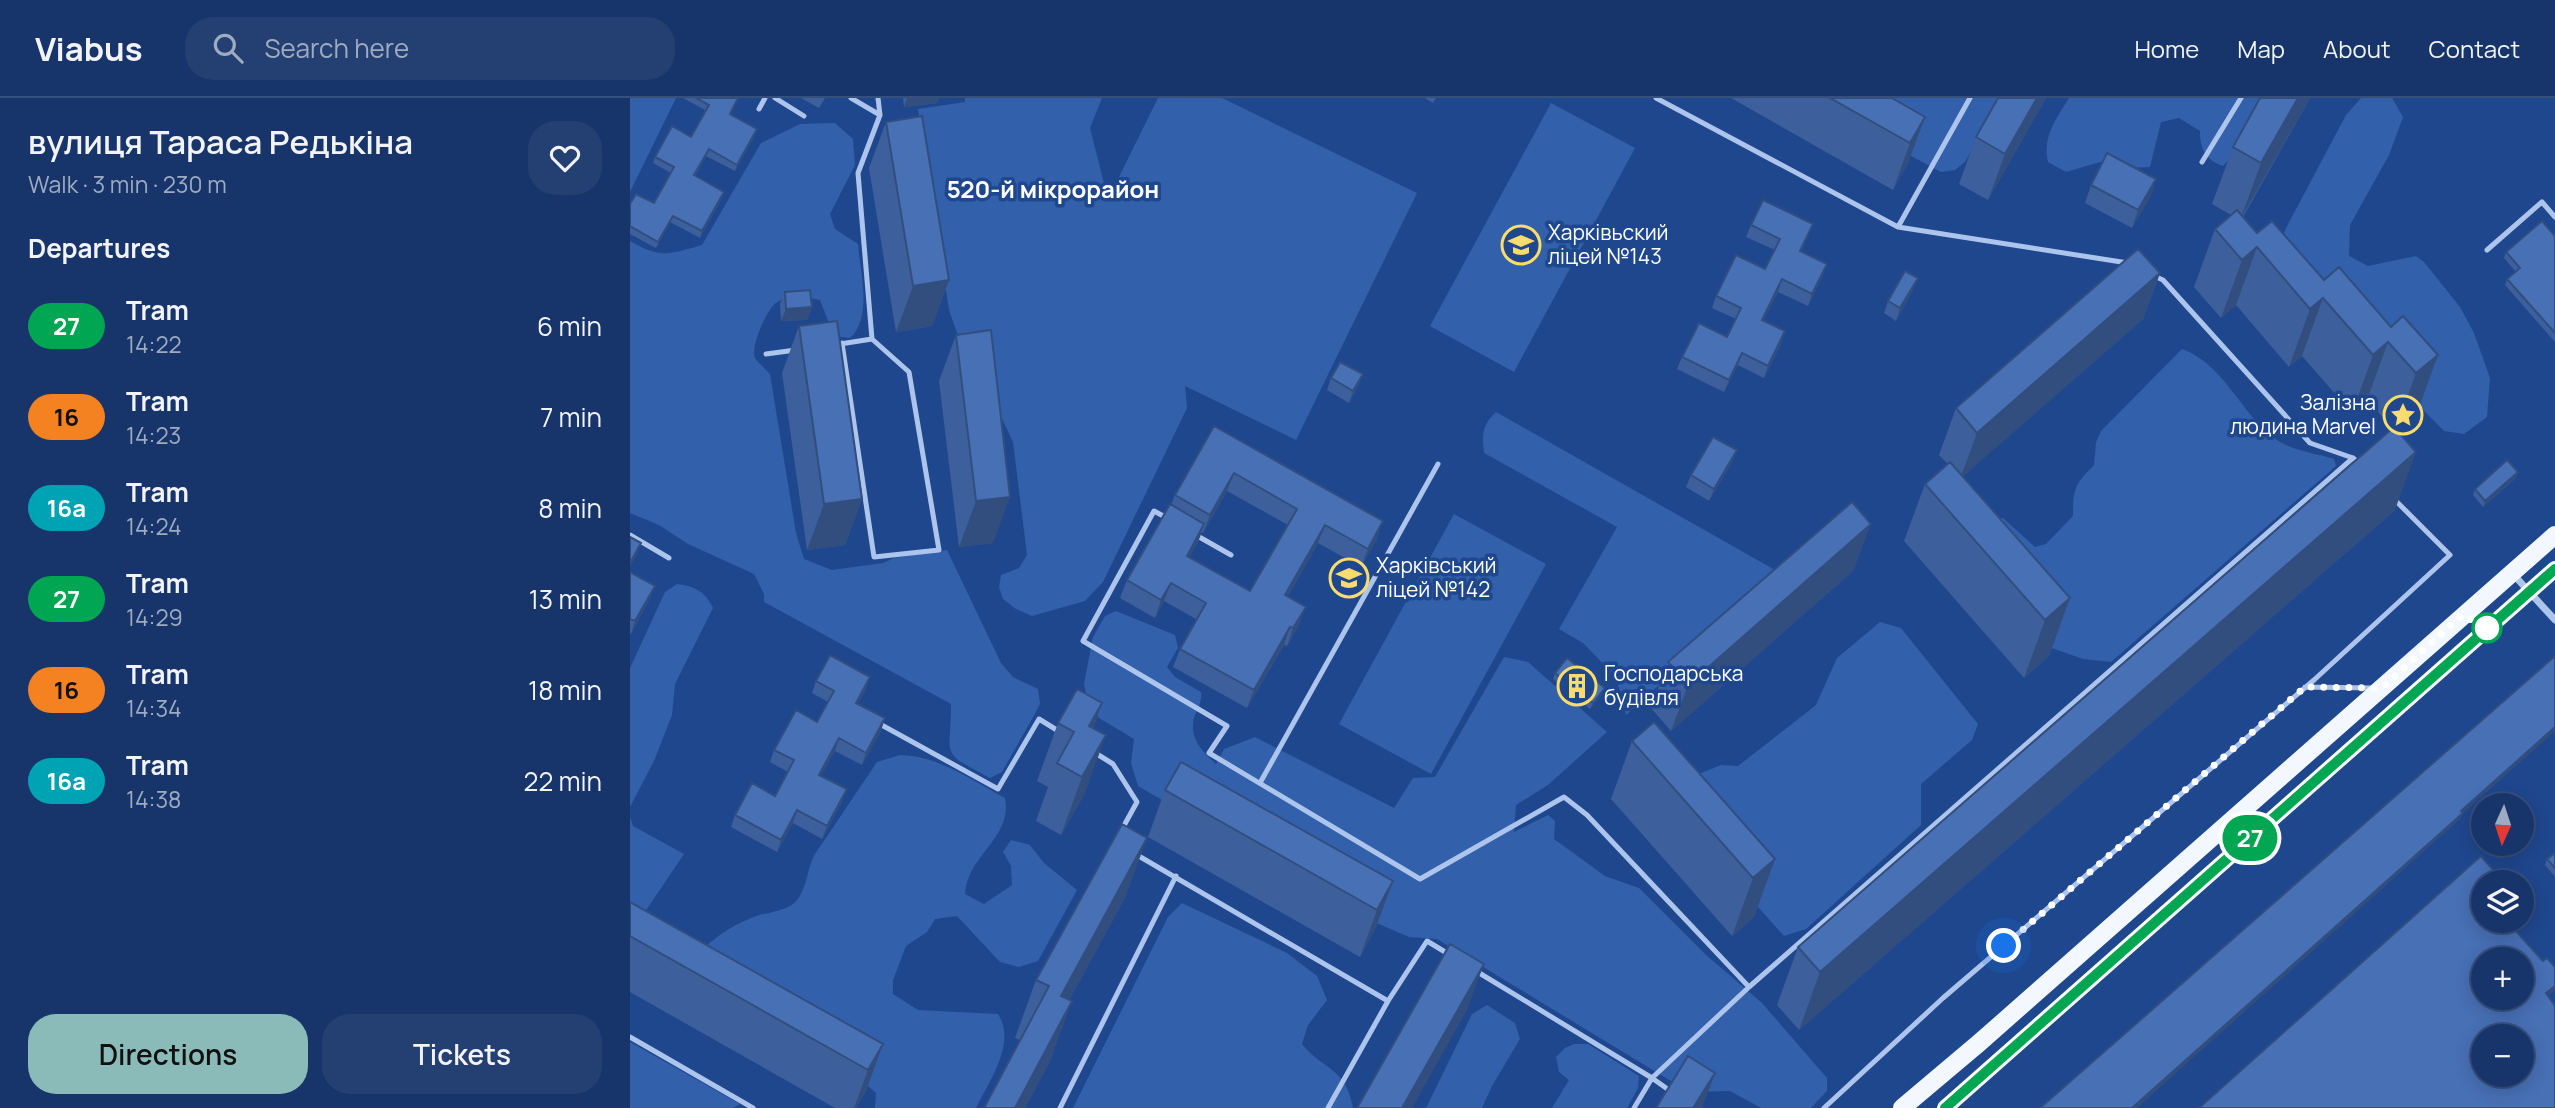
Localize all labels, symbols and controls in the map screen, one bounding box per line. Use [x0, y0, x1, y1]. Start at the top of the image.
search box [185, 17, 675, 80]
text: Viabus [35, 26, 143, 71]
icon: search [209, 29, 247, 67]
text: Search here [265, 30, 409, 66]
text: Home [2134, 32, 2199, 65]
text: Map [2237, 32, 2285, 65]
text: About [2323, 32, 2391, 65]
text: Contact [2429, 32, 2520, 65]
text: вулиця Тараса Редькіна [28, 119, 413, 164]
button: heart [528, 121, 602, 195]
text: Walk · 3 min · 230 m [28, 168, 227, 200]
district label: 520-й мікрорайон [947, 172, 1159, 205]
place label: Харківьский ліцей №143 [1548, 218, 1669, 270]
school or university icon: Харківьский ліцей №143 [1500, 224, 1542, 266]
text: Departures [28, 230, 170, 266]
text: Tram [126, 292, 189, 328]
text: 6 min [537, 308, 602, 344]
text: 27 [53, 309, 80, 342]
text: 14:22 [126, 328, 182, 360]
text: Tram [126, 383, 189, 419]
place label: Залізна людина Marvel [2230, 388, 2376, 440]
place icon: Залізна людина Marvel [2382, 394, 2424, 436]
text: 7 min [540, 399, 602, 435]
text: 16 [54, 400, 79, 433]
text: 14:23 [126, 419, 181, 451]
text: Tram [126, 474, 189, 510]
text: 8 min [538, 490, 602, 526]
text: 16a [47, 491, 86, 524]
text: 14:24 [126, 510, 182, 542]
place label: Харківський ліцей №142 [1376, 551, 1497, 603]
school or university icon: Харківський ліцей №142 [1328, 557, 1370, 599]
text: Tram [126, 565, 189, 601]
text: 13 min [529, 581, 602, 617]
text: 27 [53, 582, 80, 615]
text: 14:29 [126, 601, 183, 633]
unlabelled marker [2472, 613, 2502, 643]
text: Tram [126, 656, 189, 692]
place label: Господарська будівля [1604, 659, 1743, 711]
building icon: Господарська будівля [1556, 665, 1598, 707]
text: 18 min [528, 672, 602, 708]
text: 16 [54, 673, 79, 706]
text: 14:34 [126, 692, 182, 724]
text: Tram [126, 747, 189, 783]
text: 22 min [524, 763, 602, 799]
text: 16a [47, 764, 86, 797]
text: 14:38 [126, 783, 181, 815]
north arrow [2471, 793, 2534, 856]
map controls [2471, 793, 2534, 1087]
line badge: 27 [2218, 815, 2282, 861]
text: 27 [2236, 821, 2264, 854]
button: layers [2471, 870, 2534, 933]
your location [1986, 928, 2021, 963]
button: + [2471, 947, 2534, 1010]
button: Directions [28, 1014, 308, 1094]
button: Tickets [322, 1014, 602, 1094]
button: − [2471, 1024, 2534, 1087]

